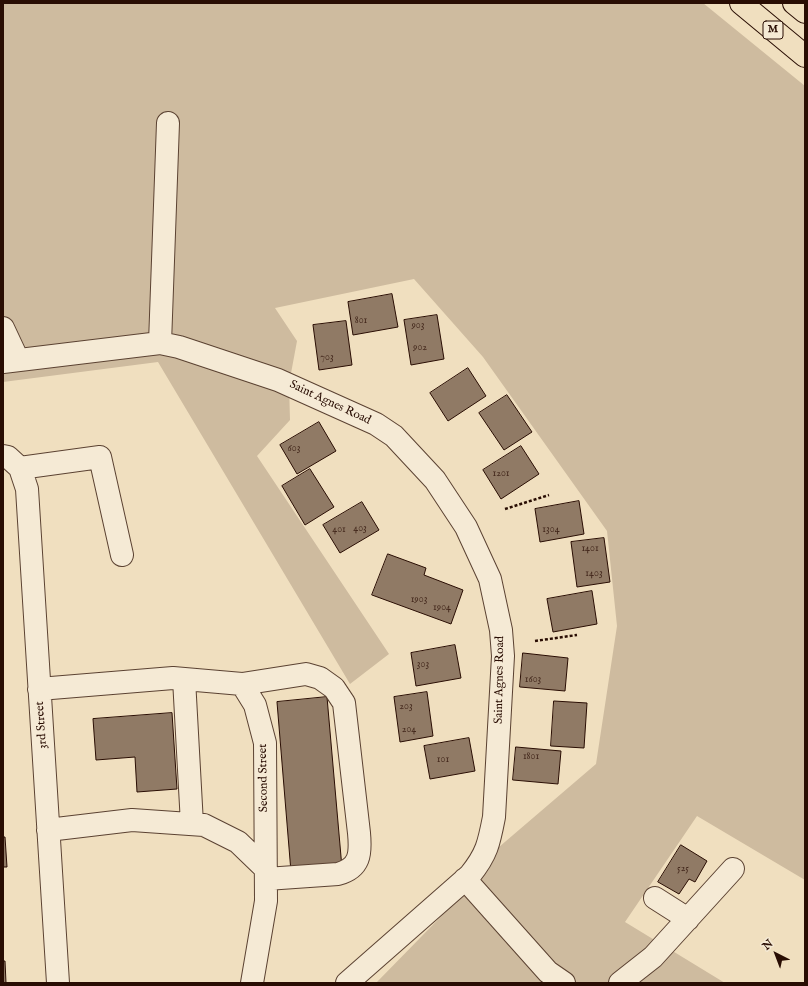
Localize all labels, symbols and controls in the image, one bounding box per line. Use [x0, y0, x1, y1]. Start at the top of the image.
road number: M [763, 21, 783, 39]
house number: 801 [355, 315, 367, 327]
house number: 903 [411, 320, 425, 332]
house number: 902 [413, 342, 427, 354]
house number: 703 [320, 352, 334, 364]
street label: Saint Agnes Road [287, 378, 373, 428]
house number: 603 [288, 443, 300, 455]
house number: 1201 [493, 468, 509, 480]
house number: 403 [353, 523, 367, 535]
house number: 401 [332, 524, 346, 536]
house number: 1304 [542, 524, 560, 536]
house number: 1401 [581, 543, 599, 555]
house number: 1403 [585, 568, 603, 580]
house number: 1903 [411, 594, 427, 606]
house number: 1904 [433, 602, 451, 614]
street label: Saint Agnes Road [492, 636, 508, 724]
house number: 303 [417, 659, 429, 671]
house number: 1603 [525, 674, 541, 686]
street label: 3rd Street [33, 701, 51, 749]
house number: 203 [399, 701, 413, 713]
house number: 204 [402, 724, 416, 736]
street label: Second Street [256, 744, 272, 812]
house number: 1801 [523, 751, 539, 763]
house number: 101 [437, 754, 449, 766]
house number: 525 [677, 863, 689, 875]
north arrow [756, 934, 796, 974]
text: N [760, 937, 776, 953]

